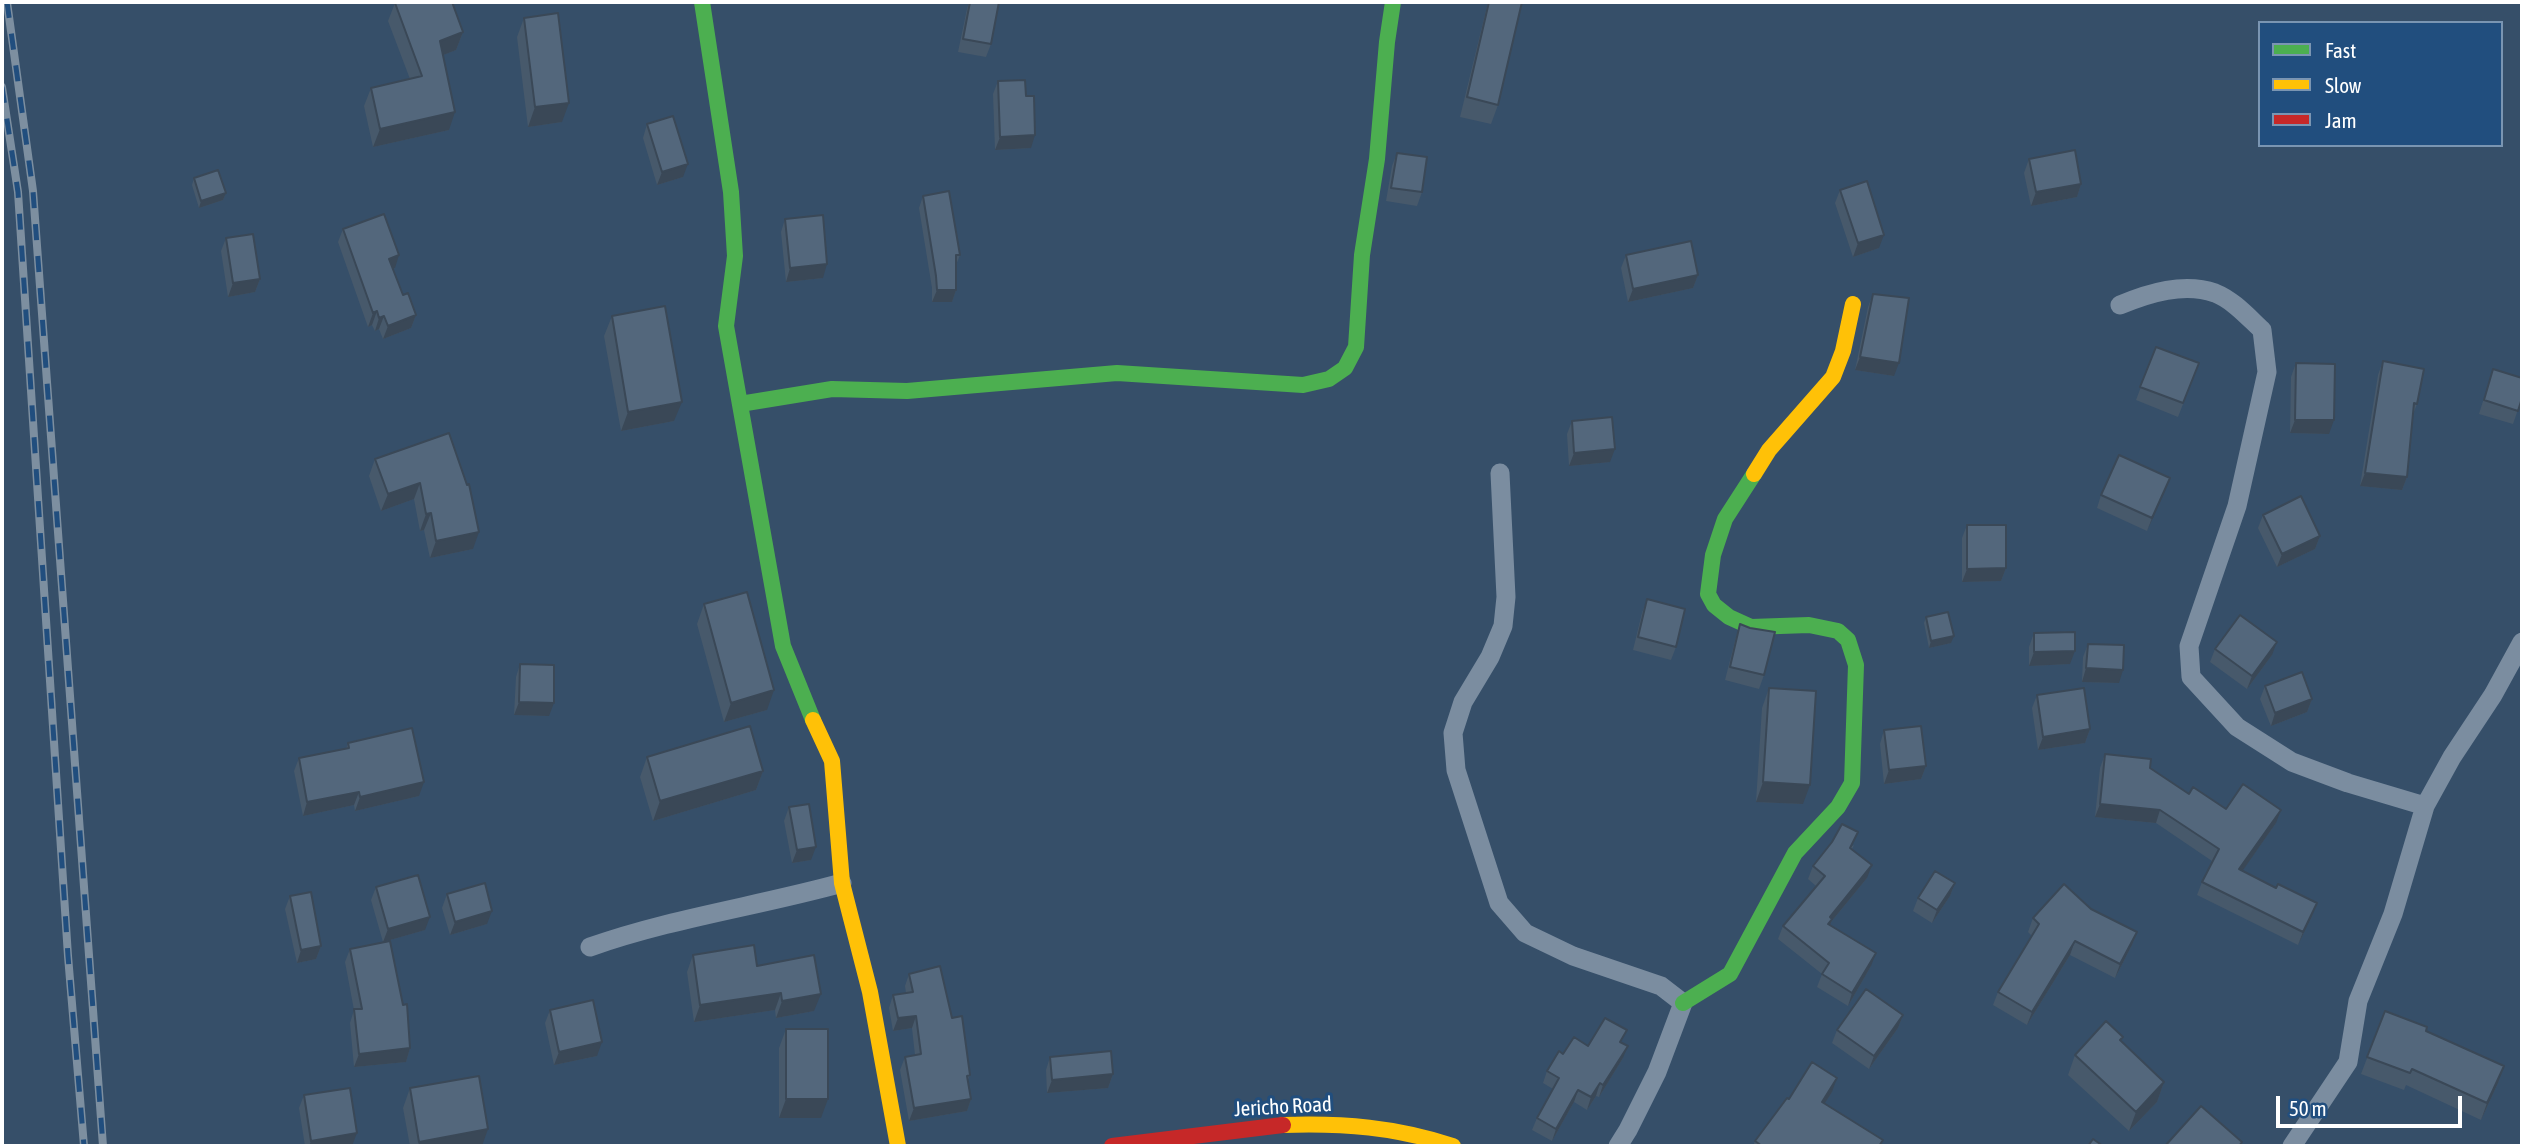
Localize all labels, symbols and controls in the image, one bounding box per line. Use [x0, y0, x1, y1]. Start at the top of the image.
legend [2258, 21, 2503, 147]
text: Fast [2325, 38, 2356, 62]
text: Slow [2325, 73, 2361, 97]
text: Jam [2325, 108, 2357, 132]
scale bar [2279, 1082, 2464, 1126]
street label: Jericho Road [1233, 1092, 1333, 1122]
text: 50 m [2289, 1096, 2327, 1120]

